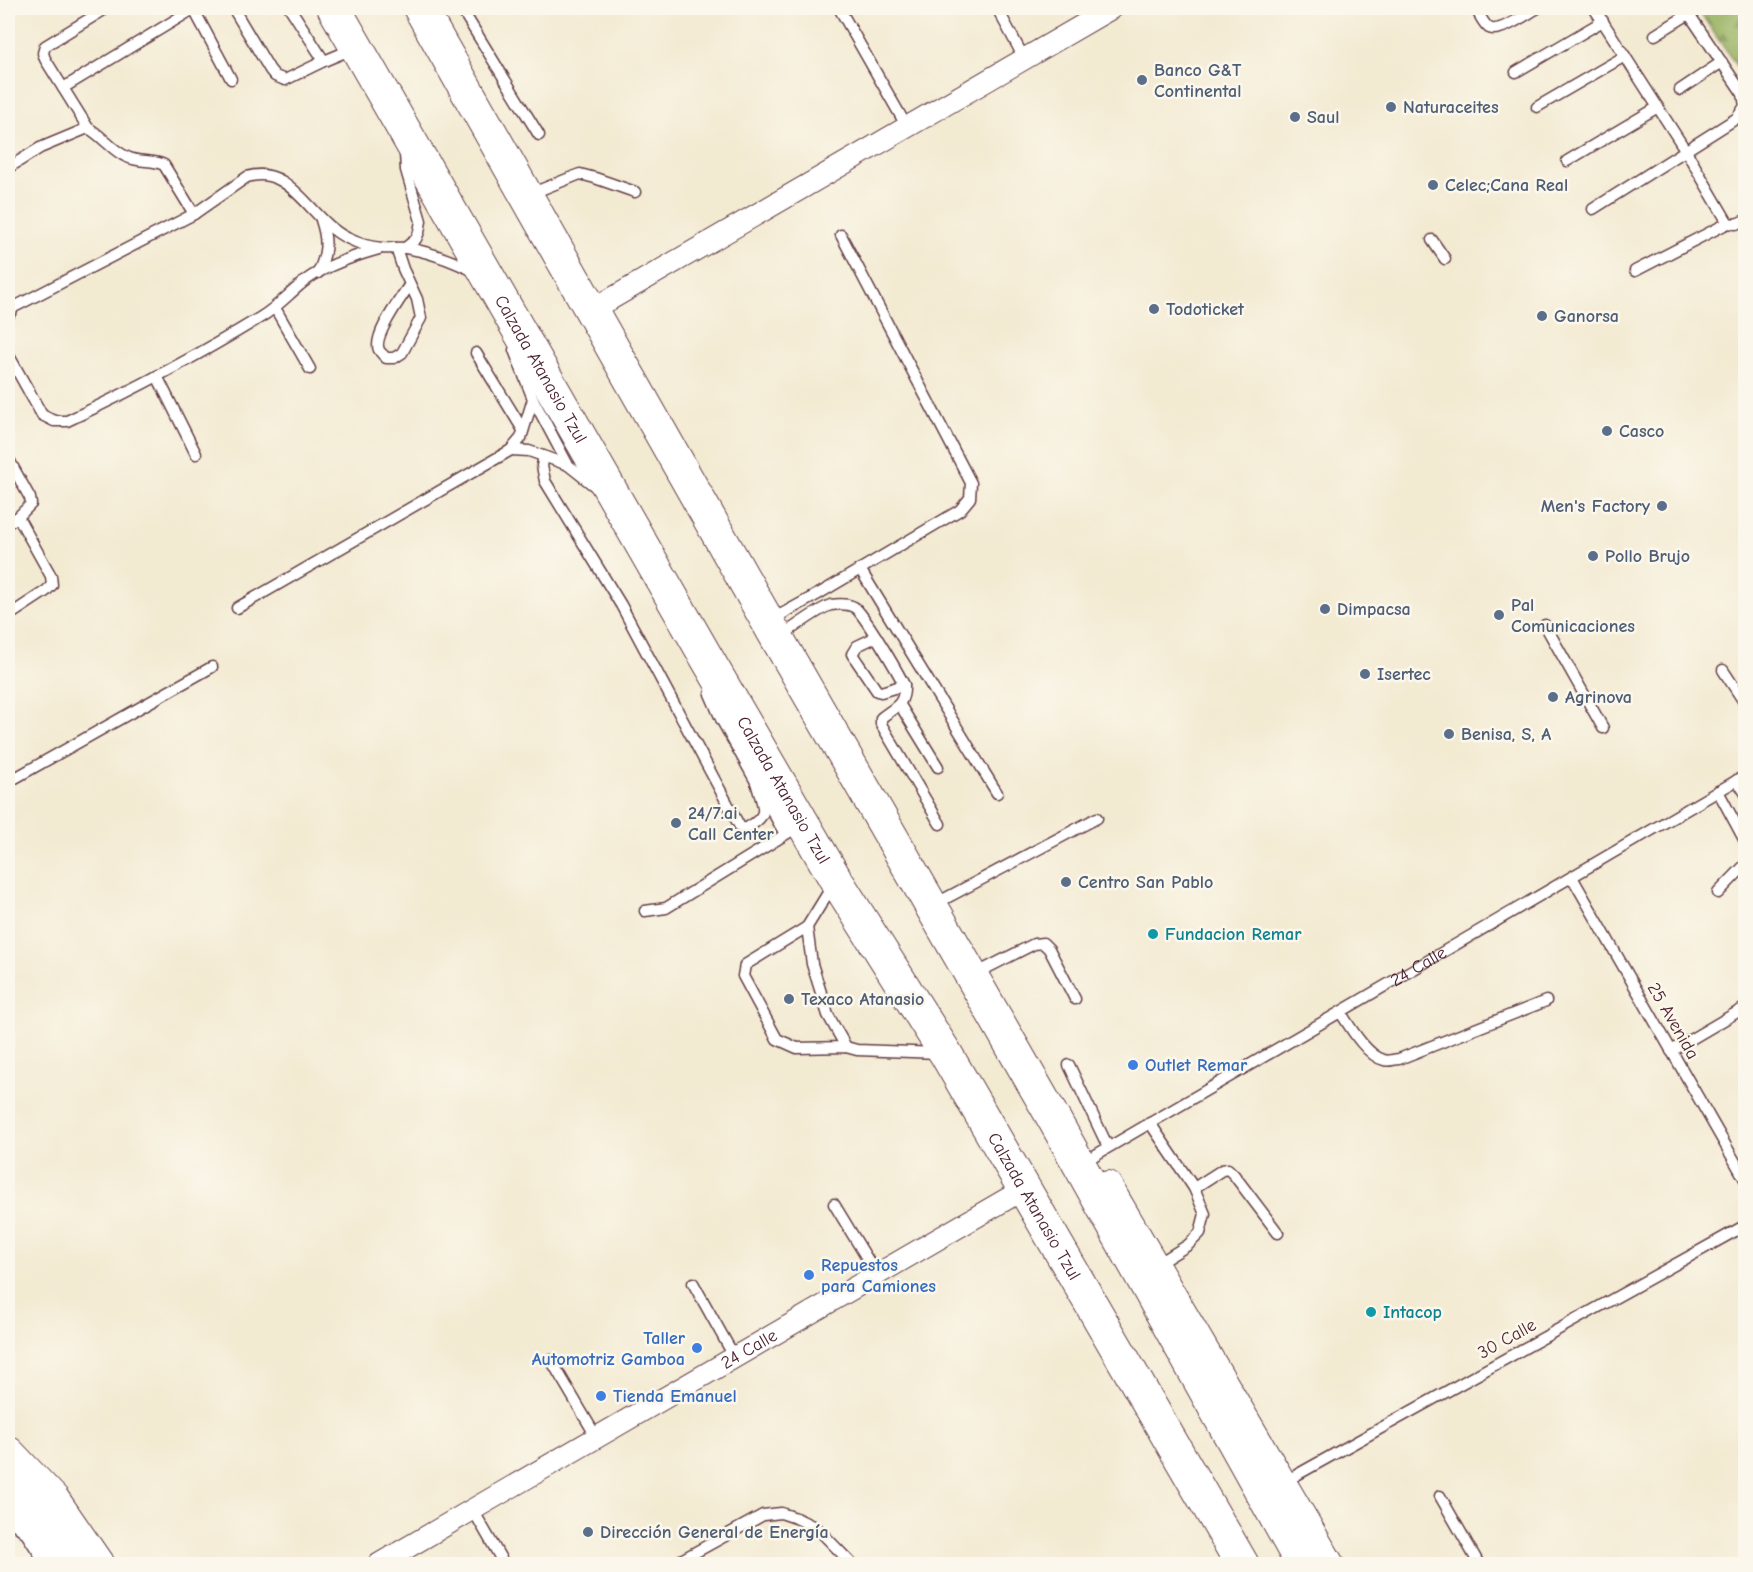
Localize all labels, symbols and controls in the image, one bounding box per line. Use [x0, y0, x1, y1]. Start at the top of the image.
place label: Banco G&T Continental [1154, 60, 1242, 102]
marker: Banco G&T Continental [1135, 73, 1149, 87]
place label: Naturaceites [1403, 97, 1499, 118]
marker: Naturaceites [1384, 100, 1398, 114]
place label: Saul [1307, 107, 1340, 128]
marker: Saul [1288, 110, 1302, 124]
place label: Celec;Cana Real [1445, 175, 1568, 196]
marker: Celec;Cana Real [1426, 178, 1440, 192]
street label: Calzada Atanasio Tzul [490, 291, 592, 447]
place label: Todoticket [1166, 299, 1245, 320]
marker: Todoticket [1147, 302, 1161, 316]
place label: Ganorsa [1554, 306, 1619, 327]
marker: Ganorsa [1535, 309, 1549, 323]
place label: Casco [1619, 421, 1664, 442]
marker: Casco [1600, 424, 1614, 438]
place label: Men's Factory [1541, 496, 1651, 517]
marker: Men's Factory [1655, 499, 1669, 513]
place label: Pollo Brujo [1605, 546, 1690, 567]
marker: Pollo Brujo [1586, 549, 1600, 563]
place label: Pal Comunicaciones [1511, 595, 1635, 637]
place label: Dimpacsa [1337, 599, 1411, 620]
marker: Dimpacsa [1318, 602, 1332, 616]
marker: Pal Comunicaciones [1492, 608, 1506, 622]
place label: Isertec [1377, 664, 1431, 685]
marker: Isertec [1358, 667, 1372, 681]
place label: Agrinova [1565, 687, 1632, 708]
marker: Agrinova [1546, 690, 1560, 704]
street label: Calzada Atanasio Tzul [732, 712, 835, 867]
place label: Benisa, S, A [1461, 724, 1551, 745]
marker: Benisa, S, A [1442, 727, 1456, 741]
place label: 24/7.ai Call Center [688, 803, 775, 845]
marker: 24/7.ai Call Center [669, 816, 683, 830]
place label: Centro San Pablo [1078, 872, 1213, 893]
marker: Centro San Pablo [1059, 875, 1073, 889]
place label: Fundacion Remar [1165, 924, 1302, 945]
marker: Fundacion Remar [1146, 927, 1160, 941]
street label: 24 Calle [1387, 942, 1450, 991]
street label: 25 Avenida [1643, 979, 1703, 1063]
place label: Texaco Atanasio [801, 989, 924, 1010]
marker: Texaco Atanasio [782, 992, 796, 1006]
place label: Outlet Remar [1145, 1055, 1248, 1076]
marker: Outlet Remar [1126, 1058, 1140, 1072]
street label: Calzada Atanasio Tzul [983, 1129, 1085, 1284]
place label: Repuestos para Camiones [821, 1255, 936, 1297]
marker: Repuestos para Camiones [802, 1268, 816, 1282]
place label: Intacop [1383, 1302, 1442, 1323]
marker: Intacop [1364, 1305, 1378, 1319]
street label: 30 Calle [1474, 1314, 1540, 1364]
street label: 24 Calle [717, 1324, 781, 1373]
place label: Taller Automotriz Gamboa [532, 1328, 686, 1370]
marker: Taller Automotriz Gamboa [690, 1341, 704, 1355]
place label: Tienda Emanuel [613, 1386, 737, 1407]
marker: Tienda Emanuel [594, 1389, 608, 1403]
place label: Dirección General de Energía [600, 1522, 829, 1543]
marker: Dirección General de Energía [581, 1525, 595, 1539]

